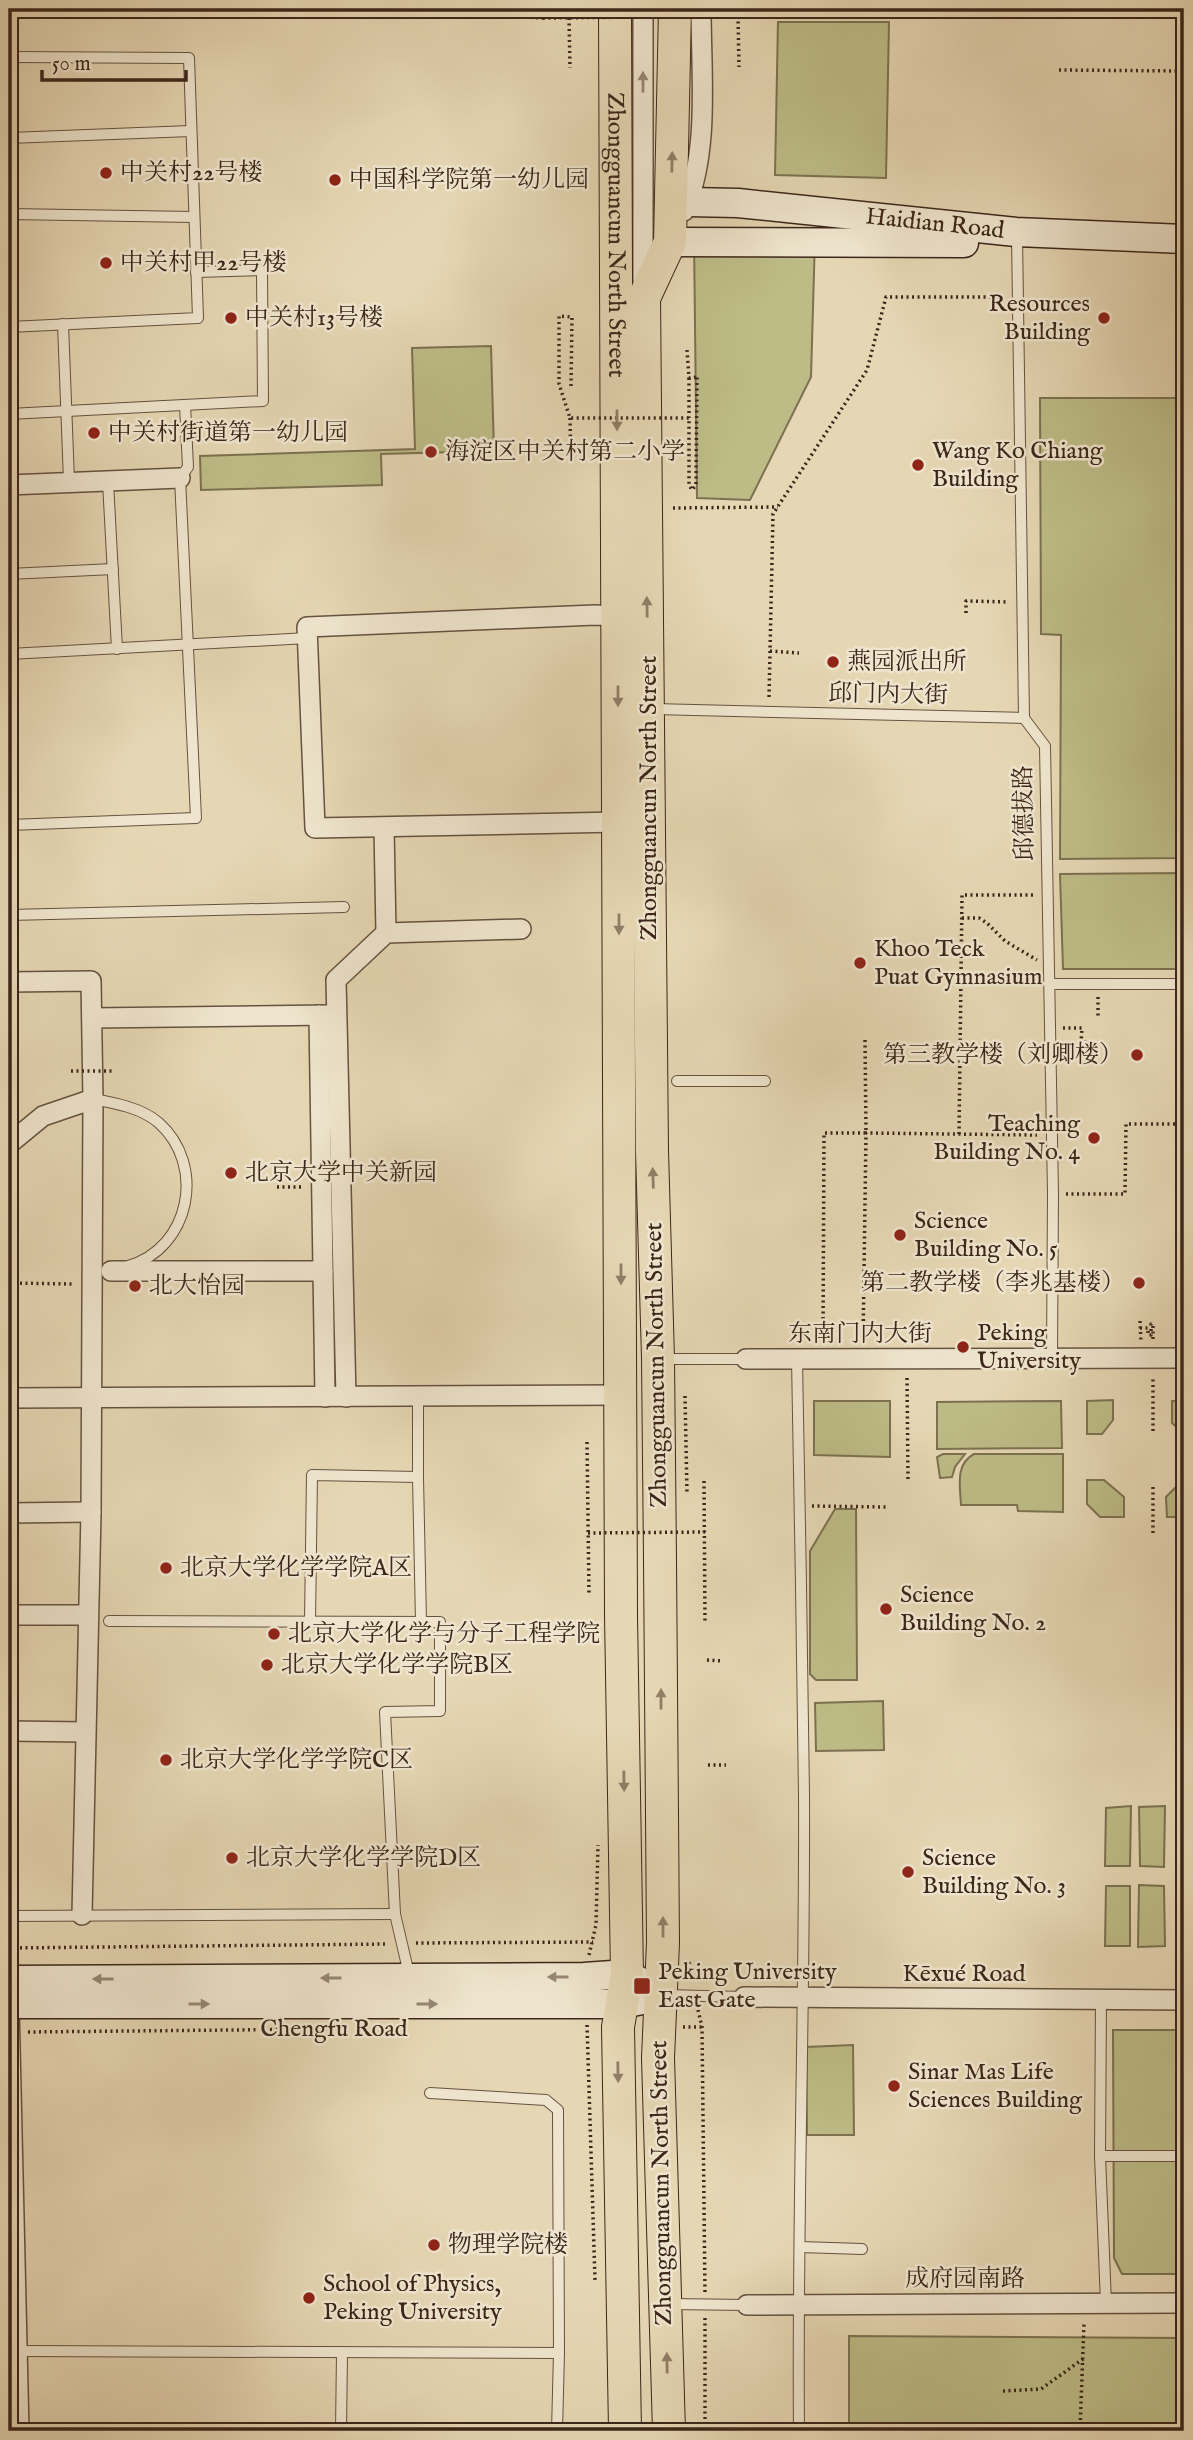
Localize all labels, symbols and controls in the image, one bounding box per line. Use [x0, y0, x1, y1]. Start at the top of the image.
scale bar [42, 38, 186, 82]
text: 50 m [52, 51, 91, 78]
one-way arrow [637, 71, 649, 93]
street label: Zhongguancun North Street [600, 92, 632, 378]
one-way arrow [666, 151, 677, 173]
place label: 中关村22号楼 [120, 158, 263, 189]
marker: 中关村22号楼 [98, 165, 114, 181]
place label: 中国科学院第一幼儿园 [349, 165, 589, 196]
marker: 中国科学院第一幼儿园 [327, 172, 343, 188]
street label: Haidian Road [864, 201, 1006, 246]
place label: 中关村甲22号楼 [120, 248, 287, 279]
marker: 中关村甲22号楼 [98, 255, 114, 271]
place label: Resources Building [989, 289, 1091, 348]
place label: 中关村13号楼 [245, 303, 383, 334]
marker: 中关村13号楼 [223, 310, 239, 326]
marker: Resources Building [1096, 310, 1112, 326]
one-way arrow [611, 409, 623, 431]
place label: 中关村街道第一幼儿园 [108, 418, 348, 449]
marker: 中关村街道第一幼儿园 [86, 425, 102, 441]
place label: Wang Ko Chiang Building [932, 436, 1104, 495]
place label: 海淀区中关村第二小学 [445, 437, 685, 468]
marker: 海淀区中关村第二小学 [423, 444, 439, 460]
marker: Wang Ko Chiang Building [910, 457, 926, 473]
one-way arrow [642, 596, 653, 618]
place label: 燕园派出所 [847, 647, 967, 678]
marker: 燕园派出所 [825, 654, 841, 670]
street label: Zhongguancun North Street [634, 655, 665, 941]
street label: 邱门内大街 [828, 678, 948, 712]
one-way arrow [612, 686, 624, 708]
street label: 邱德拔路 [1009, 765, 1041, 861]
one-way arrow [613, 913, 625, 935]
place label: Khoo Teck Puat Gymnasium [874, 934, 1042, 993]
marker: Khoo Teck Puat Gymnasium [852, 955, 868, 971]
place label: 第三教学楼（刘卿楼） [883, 1040, 1123, 1071]
marker: 第三教学楼（刘卿楼） [1129, 1047, 1145, 1063]
place label: Teaching Building No. 4 [933, 1109, 1081, 1168]
marker: Teaching Building No. 4 [1086, 1130, 1102, 1146]
place label: 北京大学中关新园 [245, 1158, 437, 1189]
marker: 北京大学中关新园 [223, 1165, 239, 1181]
one-way arrow [648, 1167, 659, 1189]
place label: Science Building No. 5 [914, 1206, 1058, 1265]
street label: Zhongguancun North Street [639, 1222, 675, 1508]
marker: Science Building No. 5 [892, 1227, 908, 1243]
one-way arrow [615, 1263, 627, 1285]
place label: 第二教学楼（李兆基楼） [861, 1268, 1125, 1299]
place label: 北大怡园 [149, 1271, 245, 1302]
marker: 第二教学楼（李兆基楼） [1131, 1275, 1147, 1291]
marker: 北大怡园 [127, 1278, 143, 1294]
place label: Peking University [977, 1318, 1081, 1377]
street label: 东南门内大街 [788, 1319, 932, 1350]
marker: Peking University [955, 1339, 971, 1355]
place label: 北京大学化学学院A区 [180, 1553, 412, 1584]
marker: 北京大学化学学院A区 [158, 1560, 174, 1576]
place label: Science Building No. 2 [900, 1580, 1046, 1639]
marker: Science Building No. 2 [878, 1601, 894, 1617]
place label: 北京大学化学与分子工程学院 [288, 1619, 600, 1650]
marker: 北京大学化学与分子工程学院 [266, 1626, 282, 1642]
place label: 北京大学化学学院B区 [281, 1650, 513, 1681]
marker: 北京大学化学学院B区 [259, 1657, 275, 1673]
one-way arrow [656, 1688, 667, 1710]
place label: 北京大学化学学院C区 [180, 1745, 413, 1776]
marker: 北京大学化学学院C区 [158, 1752, 174, 1768]
one-way arrow [618, 1771, 629, 1793]
place label: 北京大学化学学院D区 [246, 1843, 481, 1874]
place label: Science Building No. 3 [922, 1843, 1066, 1902]
marker: 北京大学化学学院D区 [224, 1850, 240, 1866]
marker: Science Building No. 3 [900, 1864, 916, 1880]
one-way arrow [657, 1915, 669, 1937]
place label: Peking University East Gate [658, 1957, 837, 2016]
street label: Kēxué Road [903, 1959, 1026, 1990]
one-way arrow [547, 1971, 569, 1983]
one-way arrow [320, 1972, 342, 1984]
one-way arrow [92, 1973, 114, 1985]
marker: Peking University East Gate [632, 1976, 652, 1996]
one-way arrow [189, 1998, 211, 2010]
one-way arrow [416, 1998, 438, 2010]
street label: Chengfu Road [260, 2014, 408, 2045]
street label: Zhongguancun North Street [644, 2040, 680, 2326]
place label: Sinar Mas Life Sciences Building [908, 2057, 1083, 2116]
one-way arrow [613, 2061, 624, 2083]
marker: Sinar Mas Life Sciences Building [886, 2078, 902, 2094]
place label: 物理学院楼 [448, 2230, 568, 2261]
marker: 物理学院楼 [426, 2237, 442, 2253]
street label: 成府园南路 [905, 2264, 1025, 2295]
place label: School of Physics, Peking University [323, 2269, 502, 2328]
marker: School of Physics, Peking University [301, 2290, 317, 2306]
one-way arrow [661, 2352, 673, 2374]

